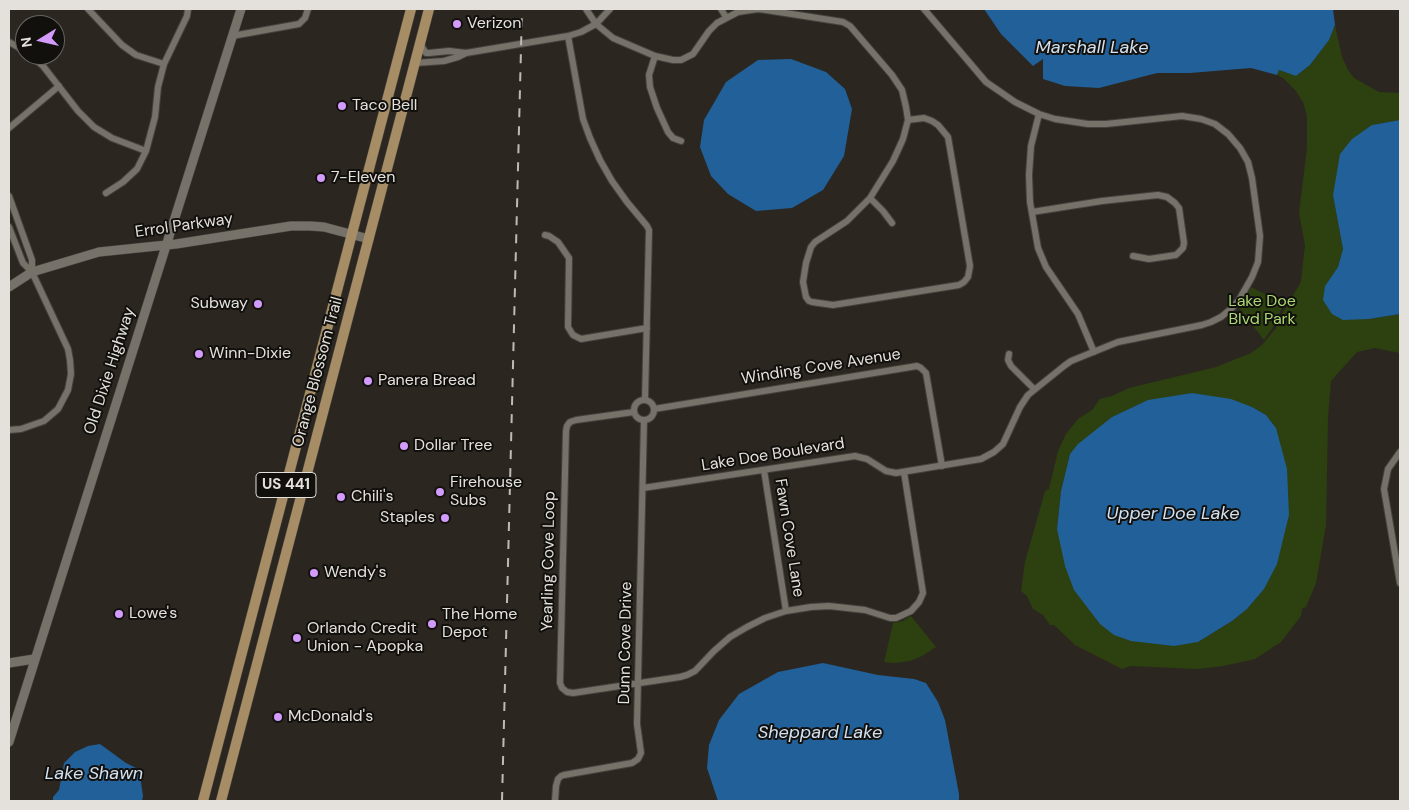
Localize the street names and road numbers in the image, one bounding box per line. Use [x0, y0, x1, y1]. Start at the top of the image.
street label: Errol Parkway [134, 210, 234, 242]
street label: Orange Blossom Trail [289, 295, 347, 449]
street label: Old Dixie Highway [80, 305, 140, 437]
street label: Winding Cove Avenue [740, 345, 902, 389]
street label: Lake Doe Boulevard [700, 434, 846, 476]
road number: US 441 [256, 472, 316, 498]
street label: Fawn Cove Lane [770, 477, 808, 599]
street label: Yearling Cove Loop [538, 491, 560, 631]
street label: Dunn Cove Drive [615, 582, 637, 704]

